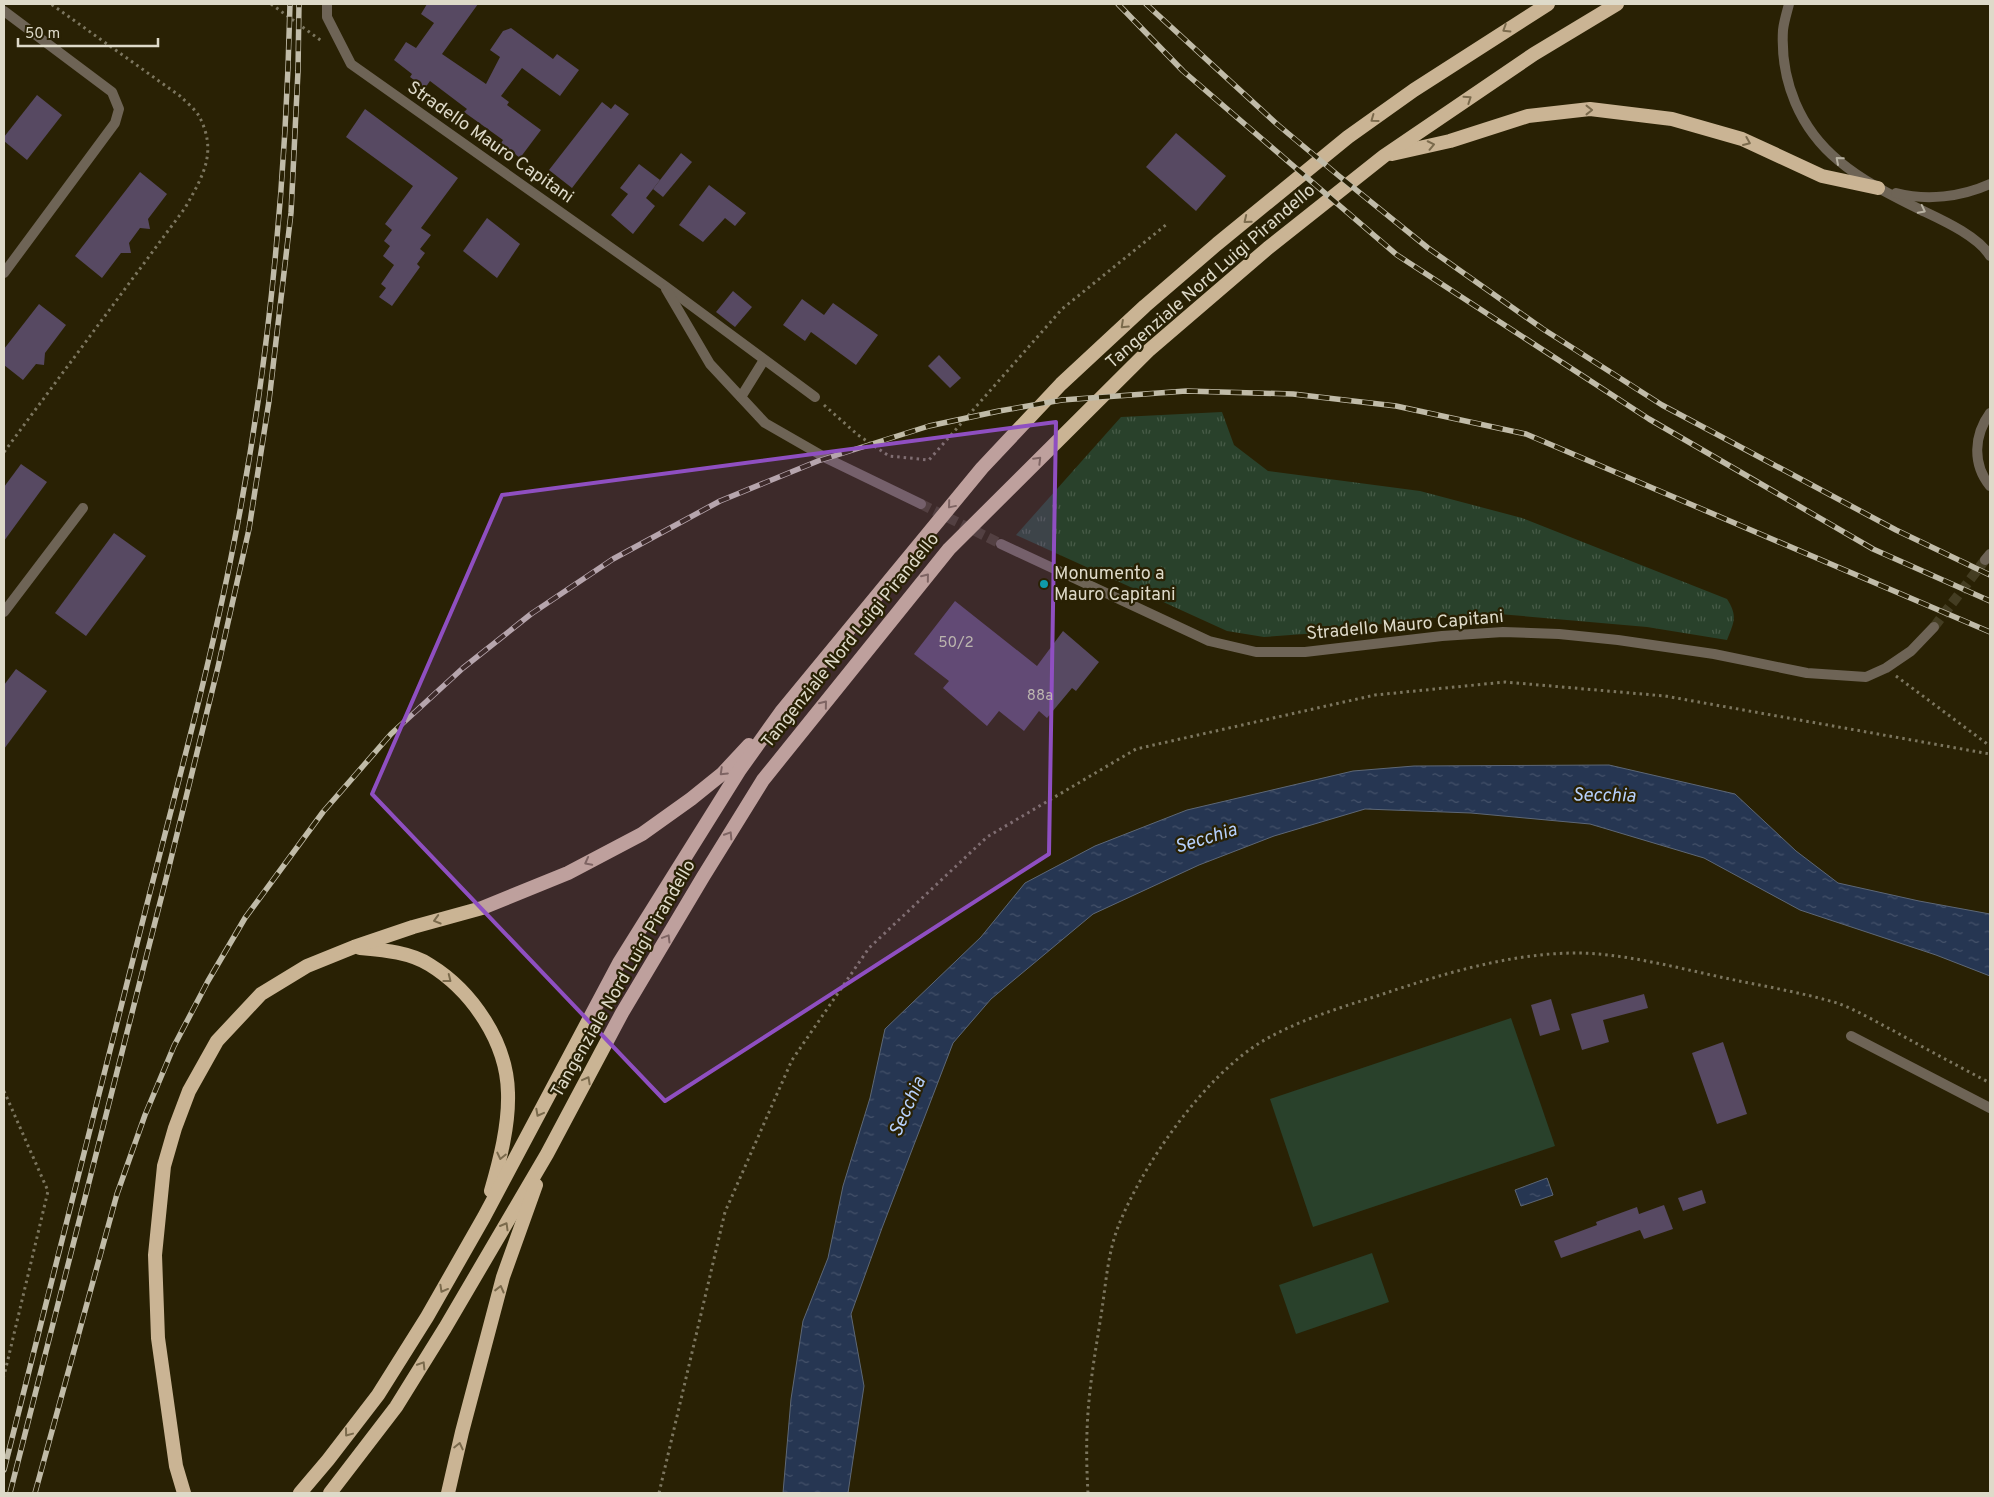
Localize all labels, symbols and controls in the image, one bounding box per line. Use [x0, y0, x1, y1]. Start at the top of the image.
scale bar [18, 15, 158, 47]
one-way arrow [1503, 23, 1512, 33]
text: 50 m [25, 25, 60, 44]
street label: Stradello Mauro Capitani [402, 77, 578, 209]
one-way arrow [1462, 96, 1471, 105]
one-way arrow [1585, 105, 1593, 115]
one-way arrow [1371, 113, 1380, 121]
one-way arrow [1742, 136, 1751, 146]
one-way arrow [1427, 141, 1436, 151]
one-way arrow [1835, 156, 1844, 165]
street label: Tangenziale Nord Luigi Pirandello [1101, 180, 1321, 374]
one-way arrow [1917, 204, 1926, 214]
one-way arrow [1244, 214, 1253, 222]
one-way arrow [1120, 320, 1129, 329]
one-way arrow [1032, 457, 1041, 466]
one-way arrow [948, 500, 957, 509]
street label: Tangenziale Nord Luigi Pirandello [757, 529, 945, 753]
place label: Monumento a Mauro Capitani [1054, 563, 1176, 607]
one-way arrow [920, 574, 928, 583]
marker: Monumento a Mauro Capitani [1038, 578, 1050, 590]
street label: Stradello Mauro Capitani [1305, 606, 1505, 646]
house number: 50/2 [938, 634, 974, 653]
house number: 88a [1027, 687, 1053, 706]
one-way arrow [819, 701, 827, 710]
one-way arrow [719, 766, 728, 775]
water label: Secchia [1572, 783, 1636, 809]
water label: Secchia [1172, 818, 1240, 860]
one-way arrow [723, 832, 733, 841]
street label: Tangenziale Nord Luigi Pirandello [546, 856, 702, 1102]
one-way arrow [585, 856, 594, 866]
one-way arrow [433, 915, 442, 925]
one-way arrow [660, 935, 670, 944]
one-way arrow [442, 973, 451, 981]
water label: Secchia [884, 1073, 932, 1141]
one-way arrow [581, 1076, 591, 1085]
one-way arrow [535, 1108, 545, 1117]
one-way arrow [496, 1152, 507, 1161]
one-way arrow [499, 1222, 509, 1231]
one-way arrow [439, 1284, 449, 1293]
one-way arrow [494, 1284, 505, 1293]
one-way arrow [415, 1362, 425, 1371]
one-way arrow [346, 1427, 354, 1436]
one-way arrow [453, 1441, 464, 1450]

